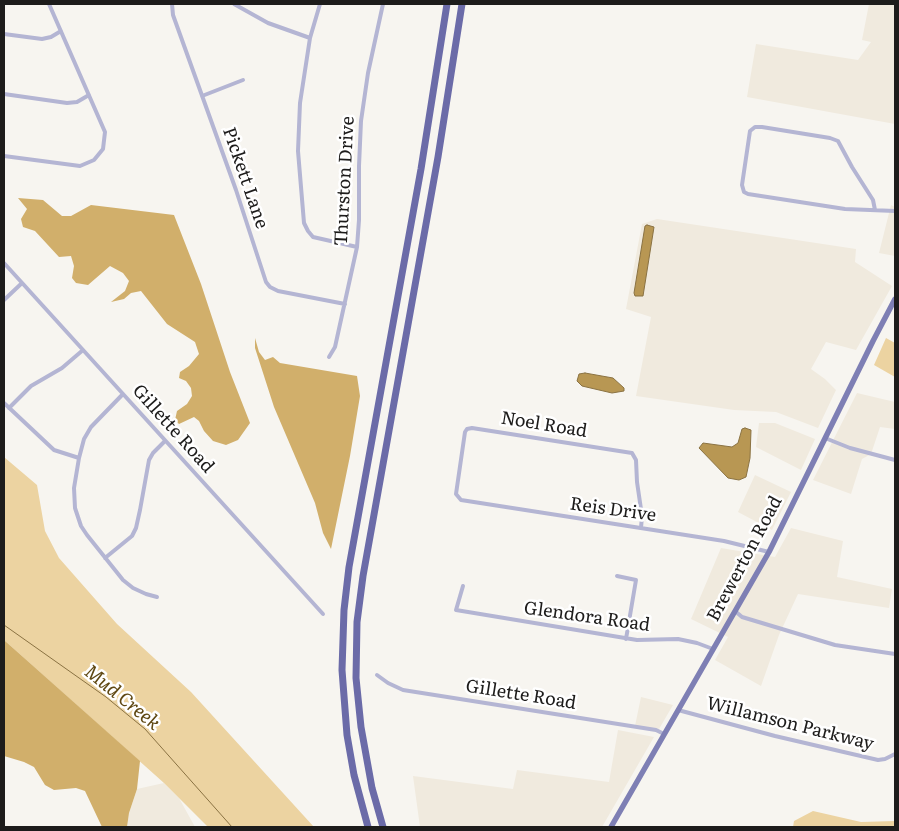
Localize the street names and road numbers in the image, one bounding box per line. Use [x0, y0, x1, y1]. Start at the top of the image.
street label: Thurston Drive [331, 116, 359, 246]
street label: Pickett Lane [218, 124, 272, 232]
street label: Gillette Road [128, 380, 218, 478]
street label: Noel Road [499, 408, 589, 442]
street label: Reis Drive [568, 493, 658, 527]
street label: Brewerton Road [703, 493, 787, 625]
street label: Glendora Road [523, 597, 651, 637]
street label: Gillette Road [464, 676, 578, 714]
street label: Willamson Parkway [704, 693, 876, 755]

